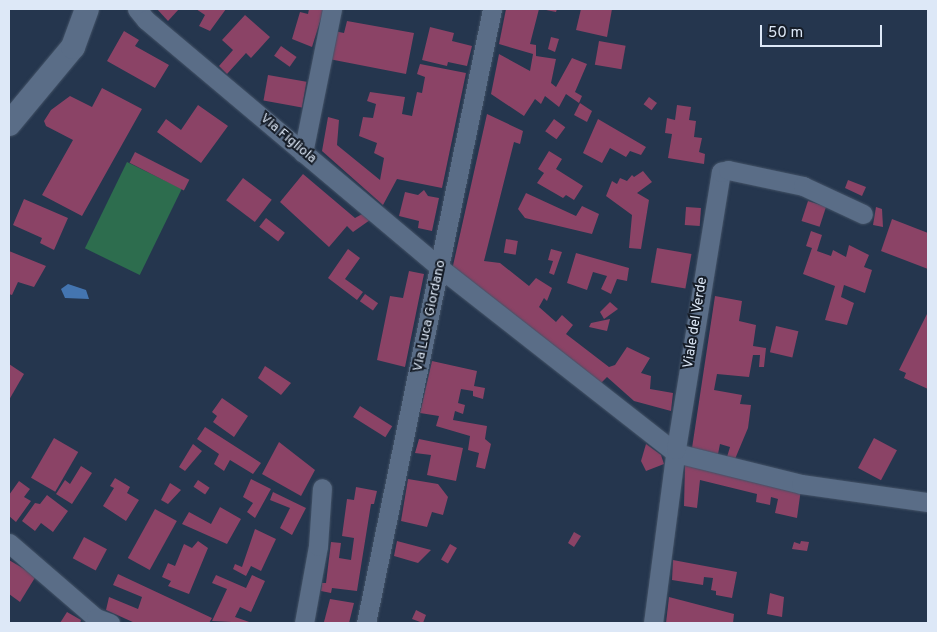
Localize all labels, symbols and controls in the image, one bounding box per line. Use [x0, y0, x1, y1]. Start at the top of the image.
scale bar [762, 15, 884, 47]
text: 50 m [768, 24, 803, 43]
street label: Via Figliola [256, 110, 320, 168]
street label: Via Luca Giordano [410, 259, 450, 373]
street label: Viale del Verde [680, 276, 712, 370]

